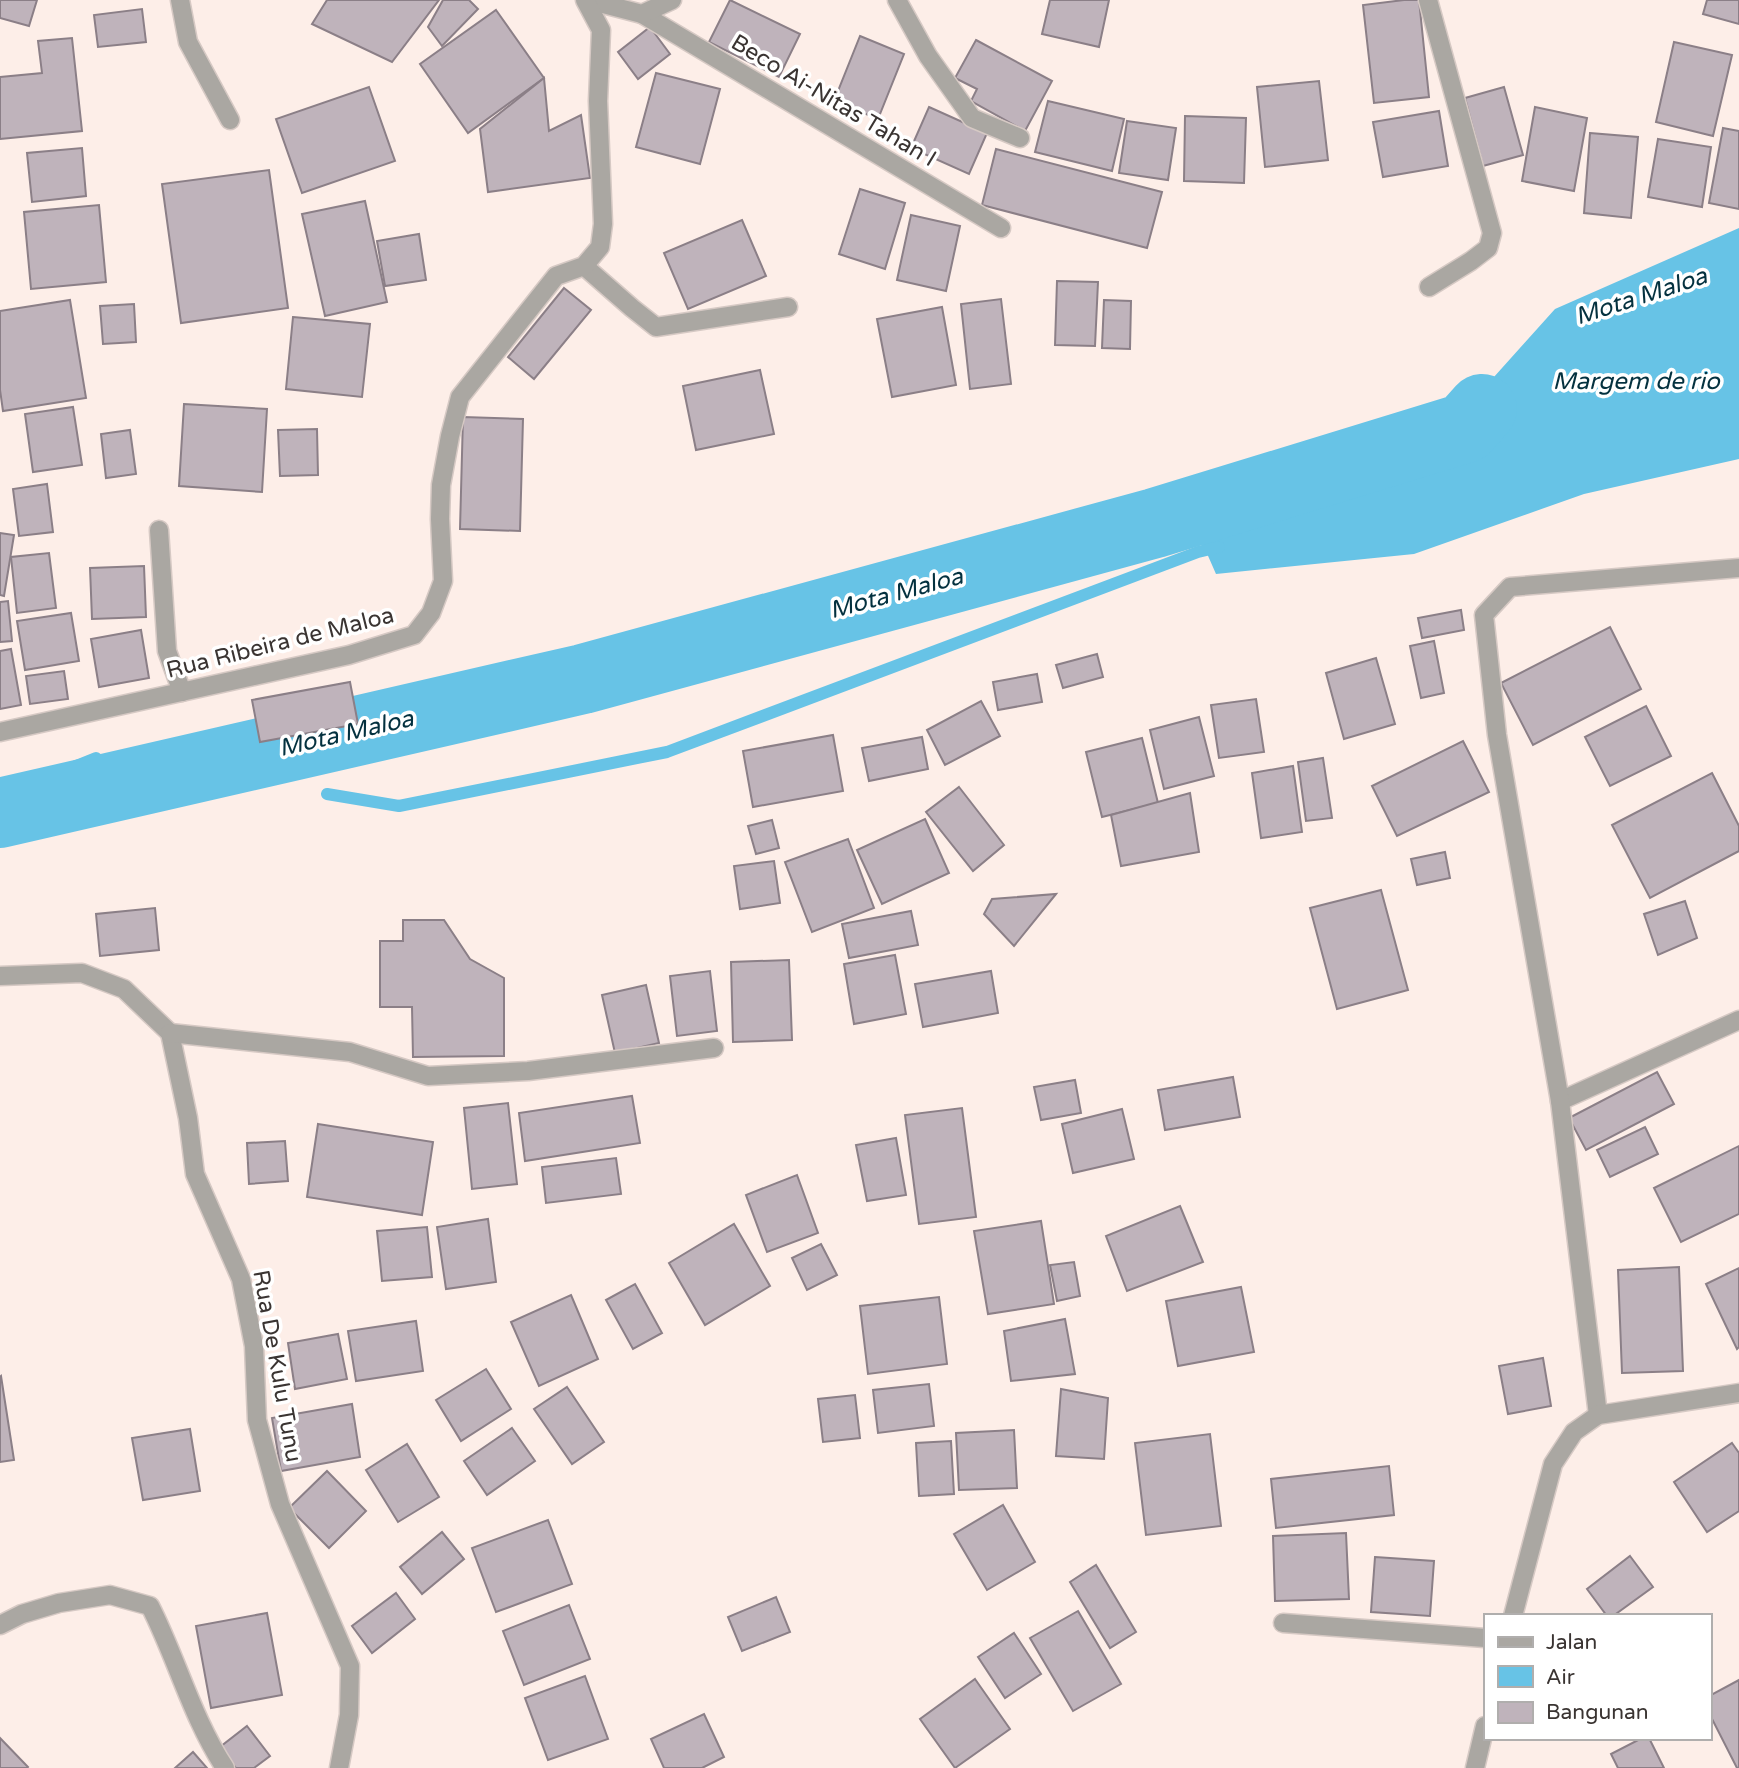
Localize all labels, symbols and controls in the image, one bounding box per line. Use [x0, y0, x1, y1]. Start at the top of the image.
street label: Beco Ai-Nitas Tahan I [726, 29, 941, 173]
water label: Mota Maloa [1572, 261, 1711, 331]
water label: Margem de rio [1552, 367, 1721, 396]
water label: Mota Maloa [826, 562, 967, 625]
street label: Rua Ribeira de Maloa [163, 601, 397, 685]
water label: Mota Maloa [276, 704, 417, 763]
street label: Rua De Kulu Tunu [246, 1268, 308, 1465]
legend [1484, 1614, 1711, 1740]
text: Jalan [1546, 1630, 1597, 1655]
text: Air [1546, 1665, 1575, 1690]
text: Bangunan [1546, 1700, 1649, 1725]

